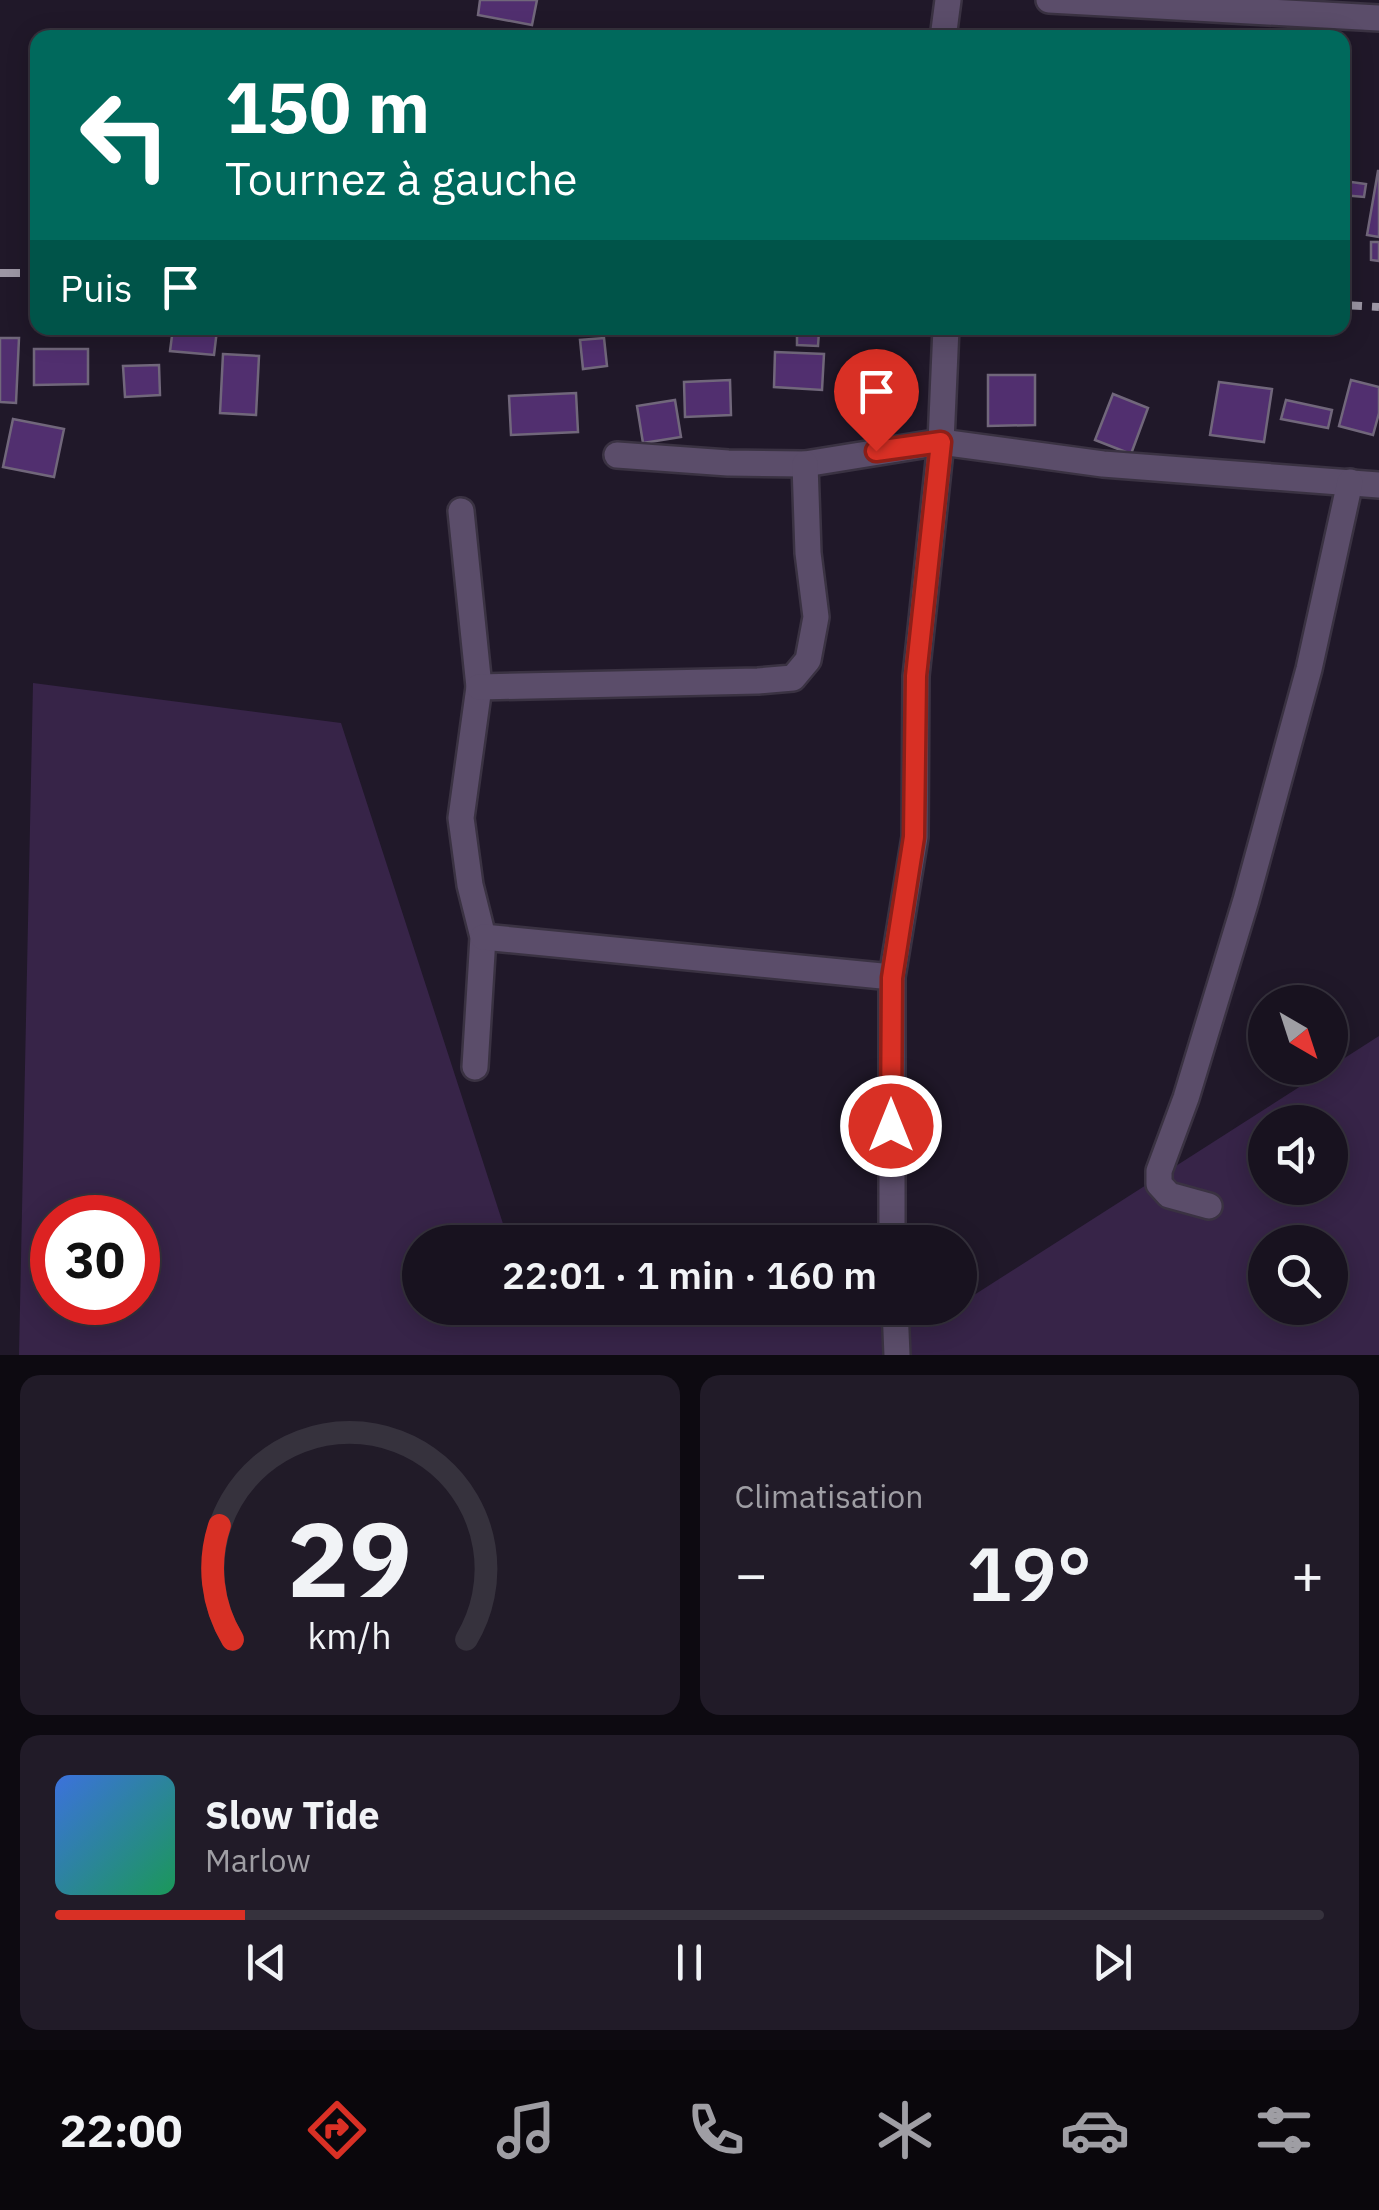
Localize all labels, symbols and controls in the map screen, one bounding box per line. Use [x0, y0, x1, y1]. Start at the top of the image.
text: 150 m [225, 61, 430, 152]
icon: left [60, 70, 190, 200]
text: Tournez à gauche [225, 149, 577, 207]
icon: arrive [153, 260, 208, 315]
text: Puis [60, 263, 133, 312]
pin [834, 349, 919, 452]
icon: arrive [849, 364, 904, 419]
north arrow [1248, 985, 1348, 1085]
map controls [1248, 985, 1348, 1325]
position arrow [839, 1074, 943, 1178]
button: sound [1248, 1105, 1348, 1205]
speed limit sign: 30 [30, 1195, 160, 1325]
button: search [1248, 1225, 1348, 1325]
text: 22:01 · 1 min · 160 m [502, 1250, 877, 1299]
text: Climatisation [735, 1475, 923, 1517]
text: 29 [287, 1490, 412, 1626]
text: 19° [967, 1524, 1092, 1622]
text: − [735, 1538, 768, 1609]
text: + [1291, 1538, 1324, 1609]
text: km/h [308, 1612, 392, 1659]
text: Slow Tide [205, 1790, 380, 1839]
text: Marlow [205, 1839, 311, 1881]
icon: previous [239, 1935, 294, 1990]
icon: pause [662, 1935, 717, 1990]
icon: next [1085, 1935, 1140, 1990]
icon: directions [302, 2095, 372, 2165]
icon: music [491, 2095, 561, 2165]
icon: phone [681, 2095, 751, 2165]
icon: climate [870, 2095, 940, 2165]
icon: car [1060, 2095, 1130, 2165]
icon: filters [1249, 2095, 1319, 2165]
text: 22:00 [60, 2101, 183, 2159]

